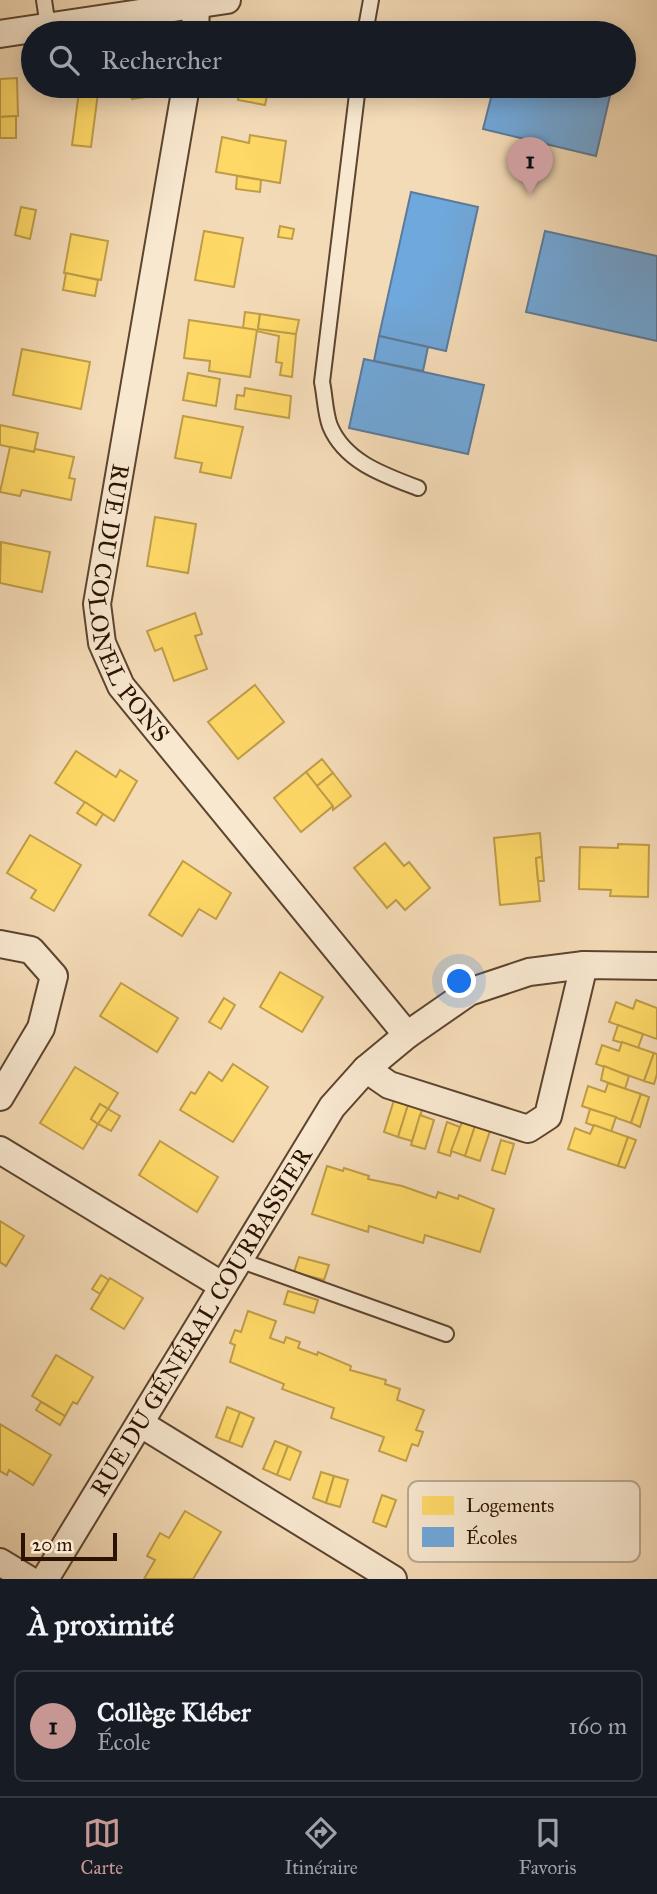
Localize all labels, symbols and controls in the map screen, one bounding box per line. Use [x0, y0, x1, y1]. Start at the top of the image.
search box [21, 21, 636, 98]
icon: search [45, 41, 83, 79]
text: Rechercher [101, 44, 222, 76]
pin: 1 [507, 137, 553, 195]
street label: RUE DU COLONEL PONS [81, 462, 176, 748]
your location [442, 964, 476, 998]
street label: RUE DU GÉNÉRAL COURBASSIER [84, 1141, 319, 1502]
legend [408, 1481, 640, 1562]
text: Logements [466, 1494, 554, 1518]
text: Écoles [466, 1525, 517, 1549]
scale bar [21, 1530, 117, 1562]
text: 20 m [32, 1533, 73, 1556]
text: À proximité [28, 1607, 174, 1643]
text: Collège Kléber [97, 1696, 251, 1728]
text: 1 [48, 1712, 58, 1740]
text: 160 m [569, 1712, 627, 1740]
text: École [97, 1728, 151, 1756]
tab: Carte [81, 1814, 123, 1879]
tab: Itinéraire [284, 1814, 358, 1879]
tab: Favoris [519, 1814, 576, 1879]

